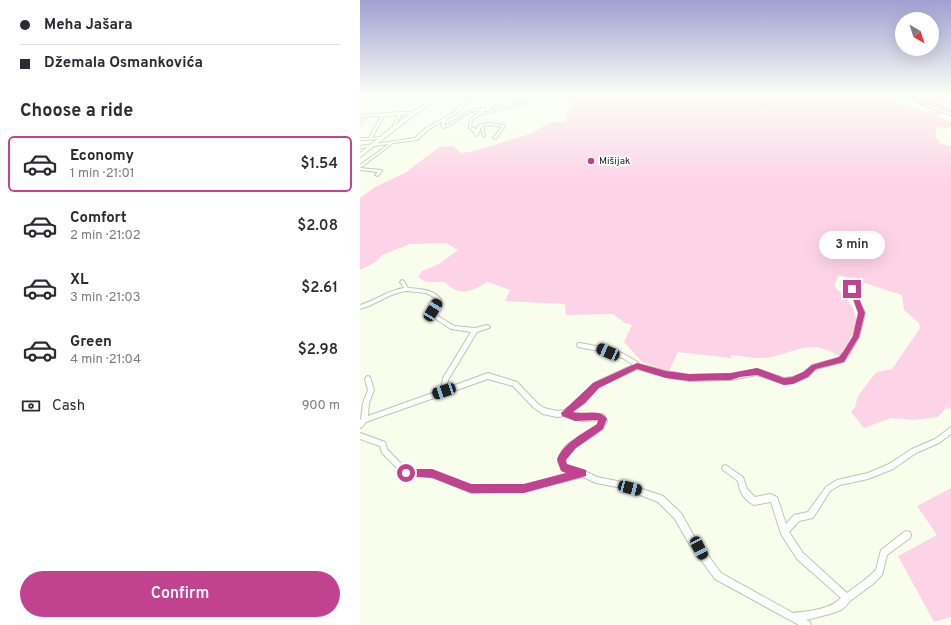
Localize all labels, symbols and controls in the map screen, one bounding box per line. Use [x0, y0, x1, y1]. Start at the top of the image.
north arrow [895, 12, 939, 56]
map controls [895, 12, 939, 56]
text: Meha Jašara [44, 16, 133, 35]
text: Džemala Osmankovića [44, 54, 203, 73]
text: Choose a ride [20, 100, 133, 123]
icon: car [22, 146, 58, 182]
text: Economy [70, 147, 134, 166]
text: $1.54 [301, 155, 338, 174]
place label: Mišijak [599, 155, 630, 168]
marker: Mišijak [586, 156, 596, 166]
text: 1 min · 21:01 [70, 166, 135, 182]
icon: car [22, 208, 58, 244]
text: Comfort [70, 209, 127, 228]
text: $2.08 [297, 217, 338, 236]
text: 2 min · 21:02 [70, 228, 141, 244]
callout: 3 min [819, 231, 885, 259]
text: 3 min [835, 237, 869, 253]
icon: car [22, 270, 58, 306]
text: XL [70, 271, 88, 290]
text: $2.61 [301, 279, 338, 298]
route end [843, 280, 861, 298]
text: 3 min · 21:03 [70, 290, 141, 306]
car [422, 297, 444, 323]
icon: car [22, 332, 58, 368]
text: Green [70, 333, 112, 352]
text: $2.98 [298, 341, 338, 360]
car [595, 342, 621, 362]
text: 4 min · 21:04 [70, 352, 141, 368]
car [431, 381, 457, 401]
icon: cash [20, 395, 42, 417]
text: Cash [52, 397, 85, 416]
text: 900 m [302, 398, 340, 414]
route start [397, 464, 415, 482]
car [617, 479, 643, 497]
car [688, 535, 710, 561]
button: Confirm [20, 571, 340, 617]

